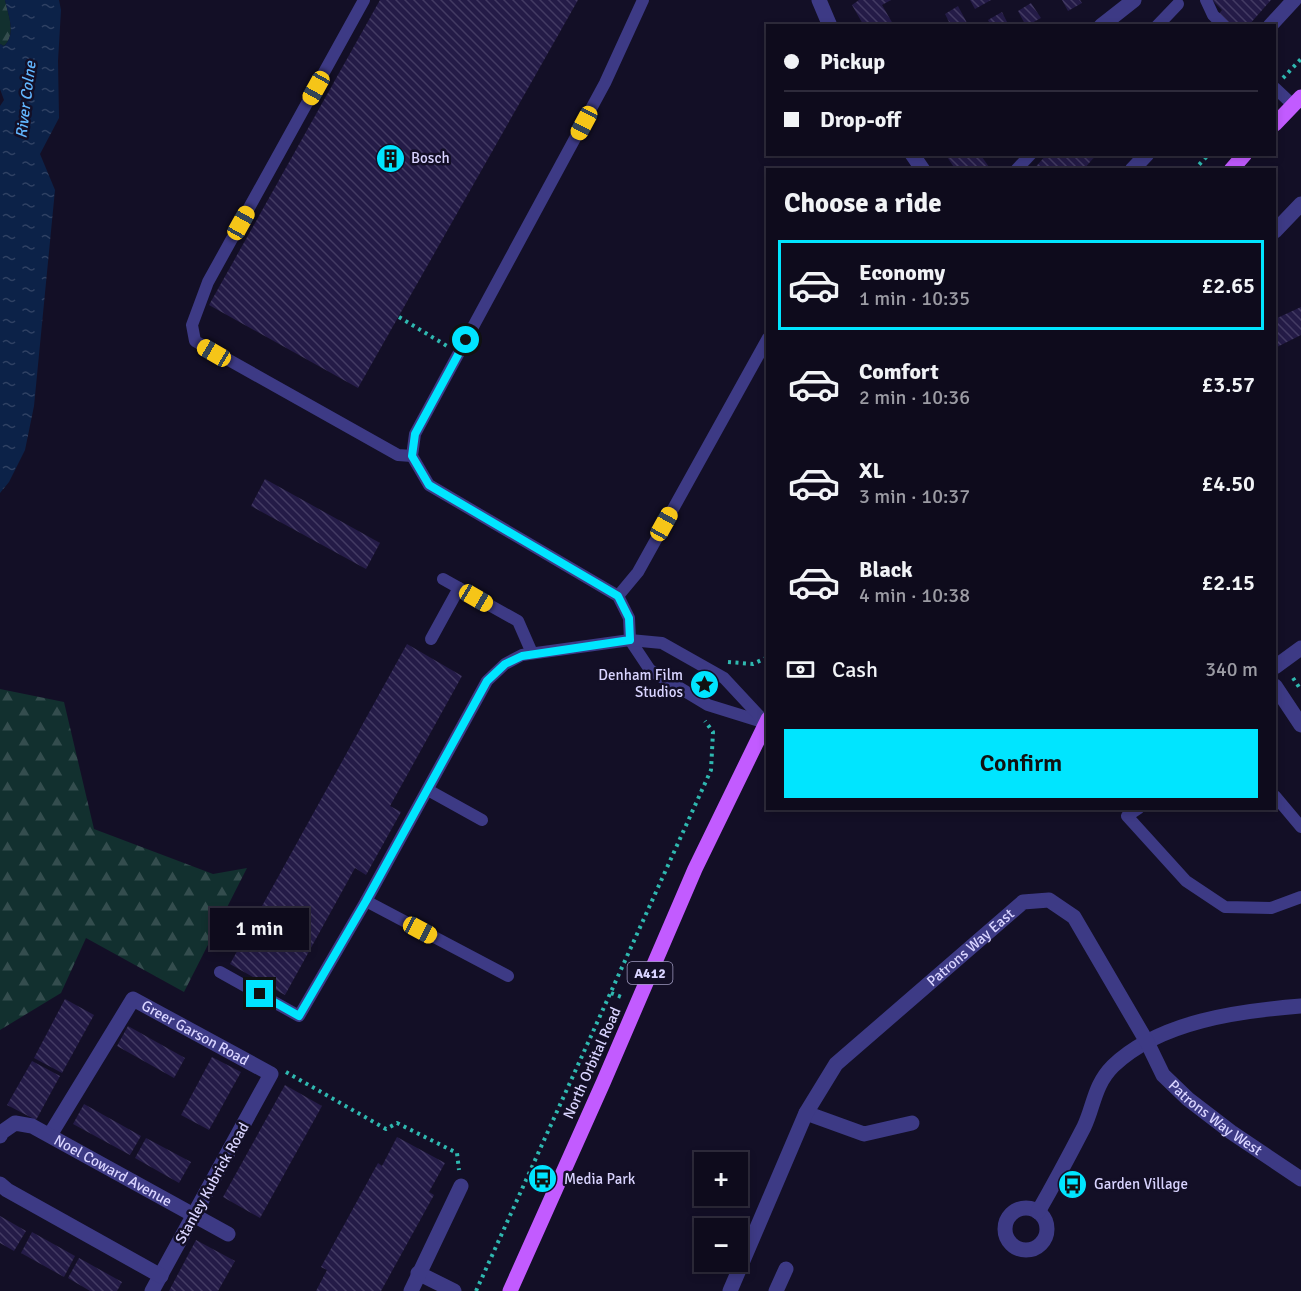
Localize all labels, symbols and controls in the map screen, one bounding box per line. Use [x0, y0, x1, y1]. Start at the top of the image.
text: Pickup [820, 48, 885, 75]
water label: River Colne [11, 59, 41, 140]
car [299, 68, 333, 108]
car [568, 103, 600, 143]
text: Drop-off [820, 106, 901, 133]
building icon: Bosch [374, 142, 406, 174]
place label: Bosch [411, 149, 450, 167]
text: Choose a ride [784, 187, 942, 220]
car [224, 203, 258, 243]
icon: car [787, 258, 841, 312]
text: Economy [859, 259, 945, 286]
text: £2.65 [1201, 272, 1255, 299]
text: 1 min · 10:35 [859, 286, 970, 311]
route start [452, 326, 479, 353]
car [194, 336, 234, 370]
icon: car [787, 357, 841, 411]
text: Comfort [859, 358, 939, 385]
text: £3.57 [1201, 371, 1255, 398]
text: 2 min · 10:36 [859, 385, 970, 410]
icon: car [787, 456, 841, 510]
text: XL [859, 457, 884, 484]
text: £4.50 [1201, 470, 1255, 497]
text: 3 min · 10:37 [859, 484, 970, 509]
car [647, 504, 681, 544]
icon: car [787, 555, 841, 609]
text: Black [859, 556, 913, 583]
text: £2.15 [1201, 569, 1255, 596]
car [456, 581, 496, 615]
text: 4 min · 10:38 [859, 583, 970, 608]
icon: cash [784, 653, 817, 686]
text: Cash [832, 656, 878, 683]
text: 340 m [1205, 657, 1258, 682]
place label: Denham Film Studios [598, 666, 683, 701]
place icon: Denham Film Studios [688, 668, 720, 700]
button: Confirm [784, 729, 1258, 798]
street label: Patrons Way East [923, 905, 1018, 990]
callout: 1 min [210, 907, 310, 949]
car [400, 914, 440, 946]
text: 1 min [236, 916, 283, 941]
road number: A412 [628, 962, 672, 984]
route end [246, 980, 273, 1007]
street label: Greer Garson Road [138, 996, 252, 1069]
street label: North Orbital Road [559, 1004, 625, 1122]
street label: Patrons Way West [1165, 1076, 1266, 1159]
street label: Stanley Kubrick Road [171, 1119, 253, 1247]
street label: Noel Coward Avenue [51, 1131, 175, 1210]
map controls [694, 1152, 748, 1272]
button: + [694, 1152, 748, 1206]
bus stop icon: Media Park [527, 1163, 559, 1195]
bus stop icon: Garden Village [1057, 1168, 1089, 1200]
place label: Media Park [564, 1170, 636, 1188]
place label: Garden Village [1094, 1175, 1188, 1193]
button: − [694, 1218, 748, 1272]

